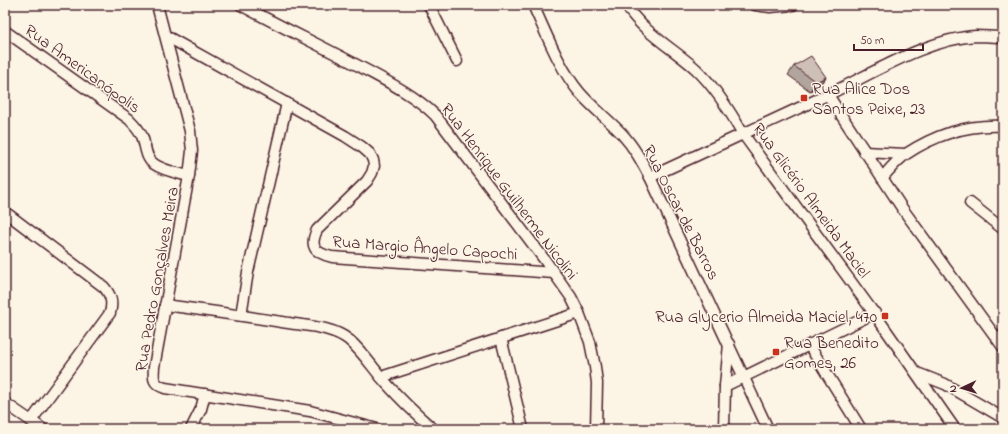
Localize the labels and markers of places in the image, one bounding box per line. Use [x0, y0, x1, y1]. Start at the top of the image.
place label: Rua Alice Dos Santos Peixe, 23 [812, 77, 925, 122]
marker: Rua Alice Dos Santos Peixe, 23 [799, 93, 809, 103]
place label: Rua Glycerio Almeida Maciel, 470 [655, 305, 877, 331]
marker: Rua Glycerio Almeida Maciel, 470 [880, 311, 890, 321]
place label: Rua Benedito Gomes, 26 [784, 331, 879, 376]
marker: Rua Benedito Gomes, 26 [771, 347, 781, 357]

